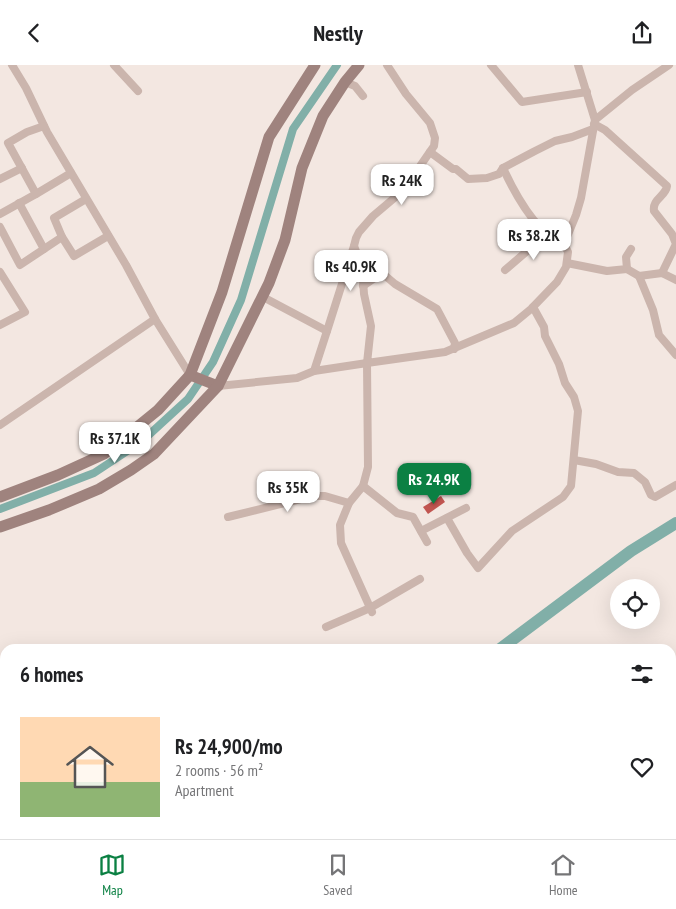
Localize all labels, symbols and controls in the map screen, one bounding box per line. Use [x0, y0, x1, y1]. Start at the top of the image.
icon: back [20, 19, 48, 47]
text: Nestly [313, 19, 363, 47]
icon: share [628, 19, 656, 47]
pin: Rs 24K [361, 163, 443, 206]
text: Rs 24K [382, 170, 422, 190]
pin: Rs 38.2K [482, 219, 586, 261]
text: Rs 38.2K [508, 225, 560, 245]
pin: Rs 40.9K [299, 249, 403, 292]
text: Rs 40.9K [325, 256, 377, 276]
pin: Rs 37.1K [63, 421, 167, 464]
text: Rs 37.1K [90, 428, 140, 448]
pin: Rs 24.9K [382, 463, 486, 505]
text: Rs 24.9K [408, 469, 460, 489]
pin: Rs 35K [247, 471, 329, 513]
text: Rs 35K [268, 477, 308, 497]
map controls [610, 579, 660, 629]
button: locate [610, 579, 660, 629]
icon: filters [628, 660, 656, 688]
text: 6 homes [20, 661, 83, 688]
text: Rs 24,900/mo [175, 733, 283, 760]
icon: home [60, 737, 120, 797]
icon: heart [628, 753, 656, 781]
text: 2 rooms · 56 m² [175, 760, 263, 780]
text: Apartment [175, 780, 234, 800]
tab: Map [98, 851, 126, 899]
tab: Saved [323, 851, 352, 899]
tab: Home [549, 851, 578, 899]

